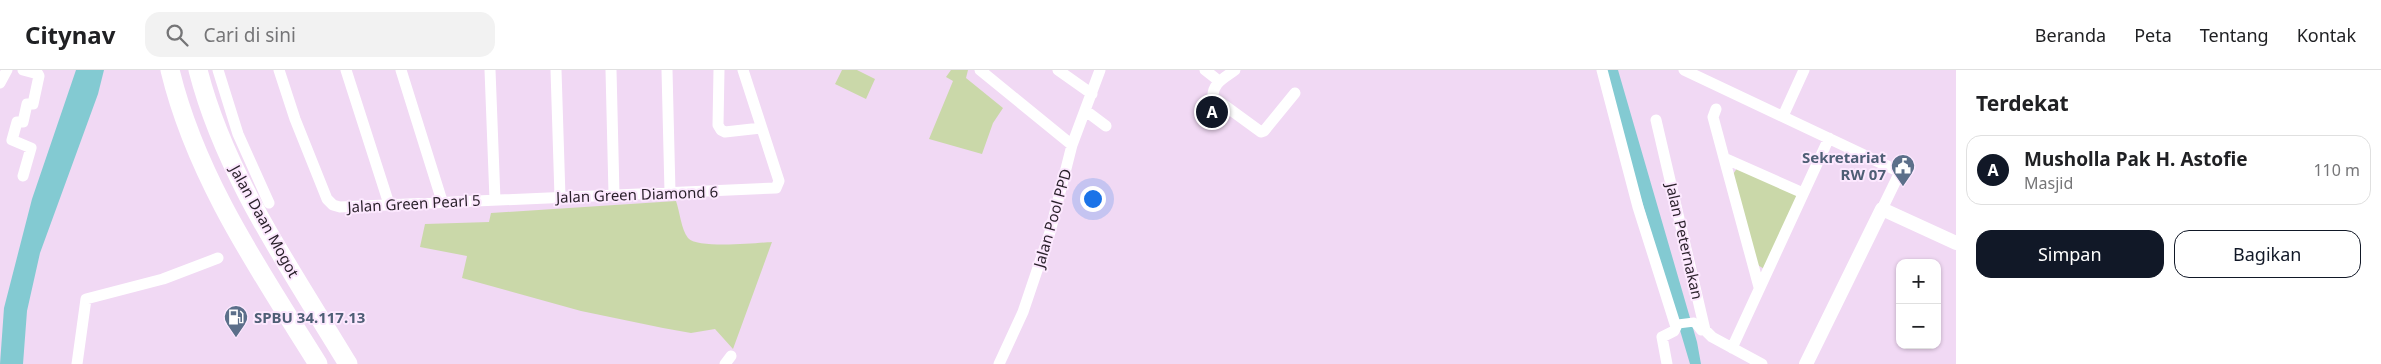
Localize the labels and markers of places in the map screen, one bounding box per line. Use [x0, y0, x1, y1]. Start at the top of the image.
pin: A [1196, 93, 1228, 131]
place label: Sekretariat RW 07 [1802, 147, 1886, 184]
public building icon: Sekretariat RW 07 [1890, 153, 1916, 187]
fuel station icon: SPBU 34.117.13 [223, 304, 249, 338]
place label: SPBU 34.117.13 [254, 307, 365, 327]

